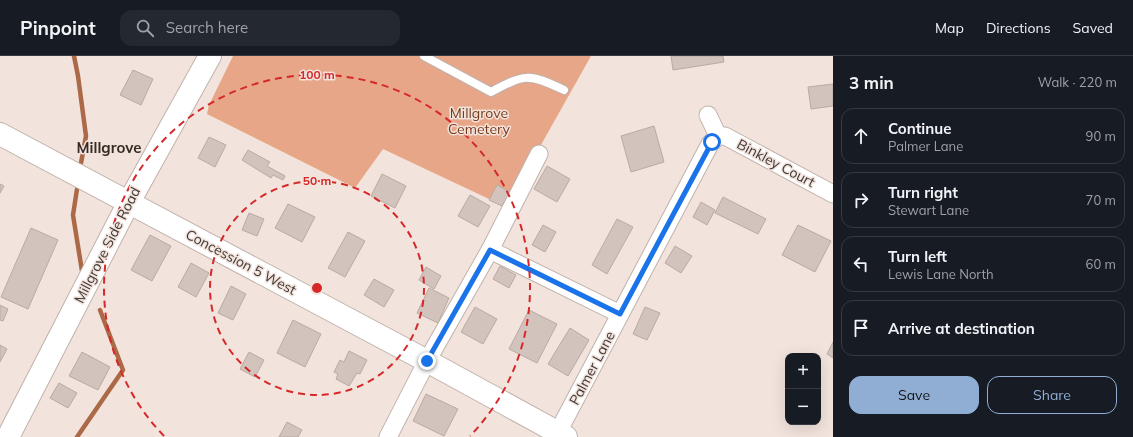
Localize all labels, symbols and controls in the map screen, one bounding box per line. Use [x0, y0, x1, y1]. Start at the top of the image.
search box [120, 10, 400, 46]
text: Pinpoint [20, 16, 96, 40]
icon: search [134, 17, 156, 39]
text: Search here [166, 18, 248, 37]
text: Map [935, 19, 964, 37]
text: Directions [986, 19, 1051, 37]
text: Saved [1073, 19, 1113, 37]
text: 100 m [299, 67, 335, 82]
text: 3 min [849, 72, 894, 93]
text: Walk · 220 m [1038, 74, 1117, 90]
park label: Millgrove Cemetery [448, 104, 511, 138]
text: Continue [888, 119, 951, 138]
icon: ahead [850, 125, 872, 147]
text: 90 m [1086, 128, 1116, 144]
route start [703, 133, 721, 151]
street label: Binkley Court [734, 135, 818, 191]
district label: Millgrove [77, 138, 141, 157]
text: Palmer Lane [888, 138, 963, 154]
text: 50 m [303, 173, 331, 188]
text: Turn right [888, 183, 958, 202]
street label: Millgrove Side Road [70, 184, 144, 306]
icon: right [850, 189, 872, 211]
text: 70 m [1086, 192, 1116, 208]
text: Stewart Lane [888, 202, 969, 218]
street label: Concession 5 West [182, 225, 300, 299]
text: Turn left [888, 247, 947, 266]
icon: left [850, 253, 872, 275]
text: 60 m [1086, 256, 1116, 272]
text: Lewis Lane North [888, 266, 994, 282]
centre of rings [310, 281, 324, 295]
icon: arrive [850, 317, 872, 339]
text: Arrive at destination [888, 319, 1035, 338]
street label: Palmer Lane [565, 328, 619, 408]
route end [418, 352, 436, 370]
map controls [785, 353, 821, 425]
button: + [785, 353, 821, 389]
button: Save [849, 376, 979, 414]
button: Share [987, 376, 1117, 414]
button: − [785, 389, 821, 425]

